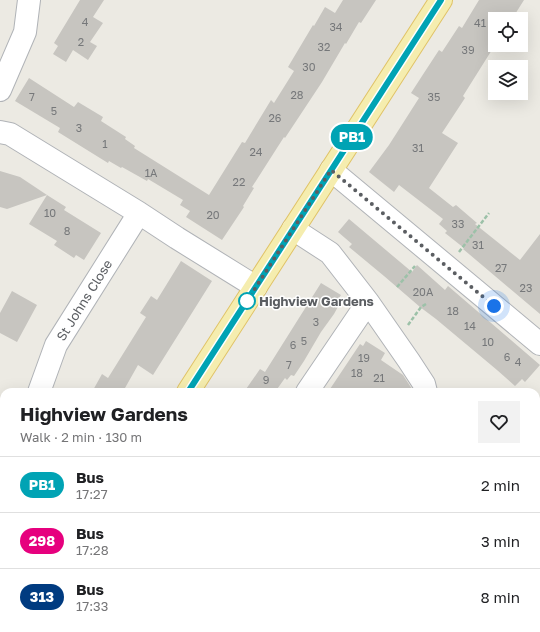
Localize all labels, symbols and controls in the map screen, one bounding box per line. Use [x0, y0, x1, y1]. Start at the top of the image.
map controls [488, 12, 528, 100]
button: locate [488, 12, 528, 52]
house number: 4 [82, 15, 89, 28]
house number: 41 [474, 16, 486, 29]
house number: 34 [329, 20, 343, 33]
house number: 2 [78, 35, 84, 48]
house number: 32 [318, 40, 330, 53]
house number: 39 [461, 43, 475, 56]
house number: 30 [302, 60, 316, 73]
button: layers [488, 60, 528, 100]
house number: 28 [290, 88, 304, 101]
house number: 7 [29, 90, 35, 103]
house number: 35 [428, 90, 440, 103]
house number: 5 [51, 104, 57, 117]
house number: 26 [268, 111, 282, 124]
house number: 3 [76, 121, 82, 134]
line badge: PB1 [329, 124, 375, 150]
text: PB1 [339, 128, 365, 145]
house number: 1 [102, 137, 108, 150]
house number: 31 [412, 141, 424, 154]
house number: 24 [249, 145, 263, 158]
house number: 1A [145, 166, 158, 179]
house number: 22 [233, 175, 245, 188]
house number: 10 [44, 206, 56, 219]
house number: 20 [206, 208, 220, 221]
house number: 33 [452, 217, 464, 230]
house number: 8 [64, 224, 71, 237]
house number: 31 [472, 238, 484, 251]
street label: St Johns Close [53, 256, 115, 344]
house number: 27 [495, 261, 507, 274]
house number: 23 [520, 281, 532, 294]
house number: 20A [413, 285, 434, 298]
marker: Highview Gardens [238, 292, 256, 310]
place label: Highview Gardens [259, 293, 374, 309]
your location [484, 296, 504, 316]
house number: 18 [447, 304, 459, 317]
house number: 3 [313, 315, 319, 328]
house number: 14 [464, 319, 476, 332]
house number: 5 [301, 334, 307, 347]
house number: 10 [482, 335, 494, 348]
house number: 6 [290, 338, 297, 351]
house number: 6 [504, 350, 511, 363]
house number: 19 [358, 351, 370, 364]
house number: 4 [515, 355, 522, 368]
house number: 7 [286, 358, 292, 371]
house number: 18 [351, 366, 363, 379]
house number: 21 [373, 371, 385, 384]
house number: 9 [263, 373, 269, 386]
button: heart [478, 401, 520, 443]
text: Highview Gardens [20, 402, 188, 425]
text: Walk · 2 min · 130 m [20, 429, 142, 445]
text: Bus [76, 468, 104, 486]
text: PB1 [29, 476, 55, 493]
text: 2 min [481, 476, 520, 494]
text: 17:27 [76, 486, 108, 502]
text: Bus [76, 524, 104, 542]
text: 298 [29, 532, 55, 549]
text: 3 min [481, 532, 520, 550]
text: 17:28 [76, 542, 109, 558]
text: Bus [76, 580, 104, 598]
text: 313 [30, 588, 54, 605]
text: 8 min [481, 588, 520, 606]
text: 17:33 [76, 598, 108, 614]

